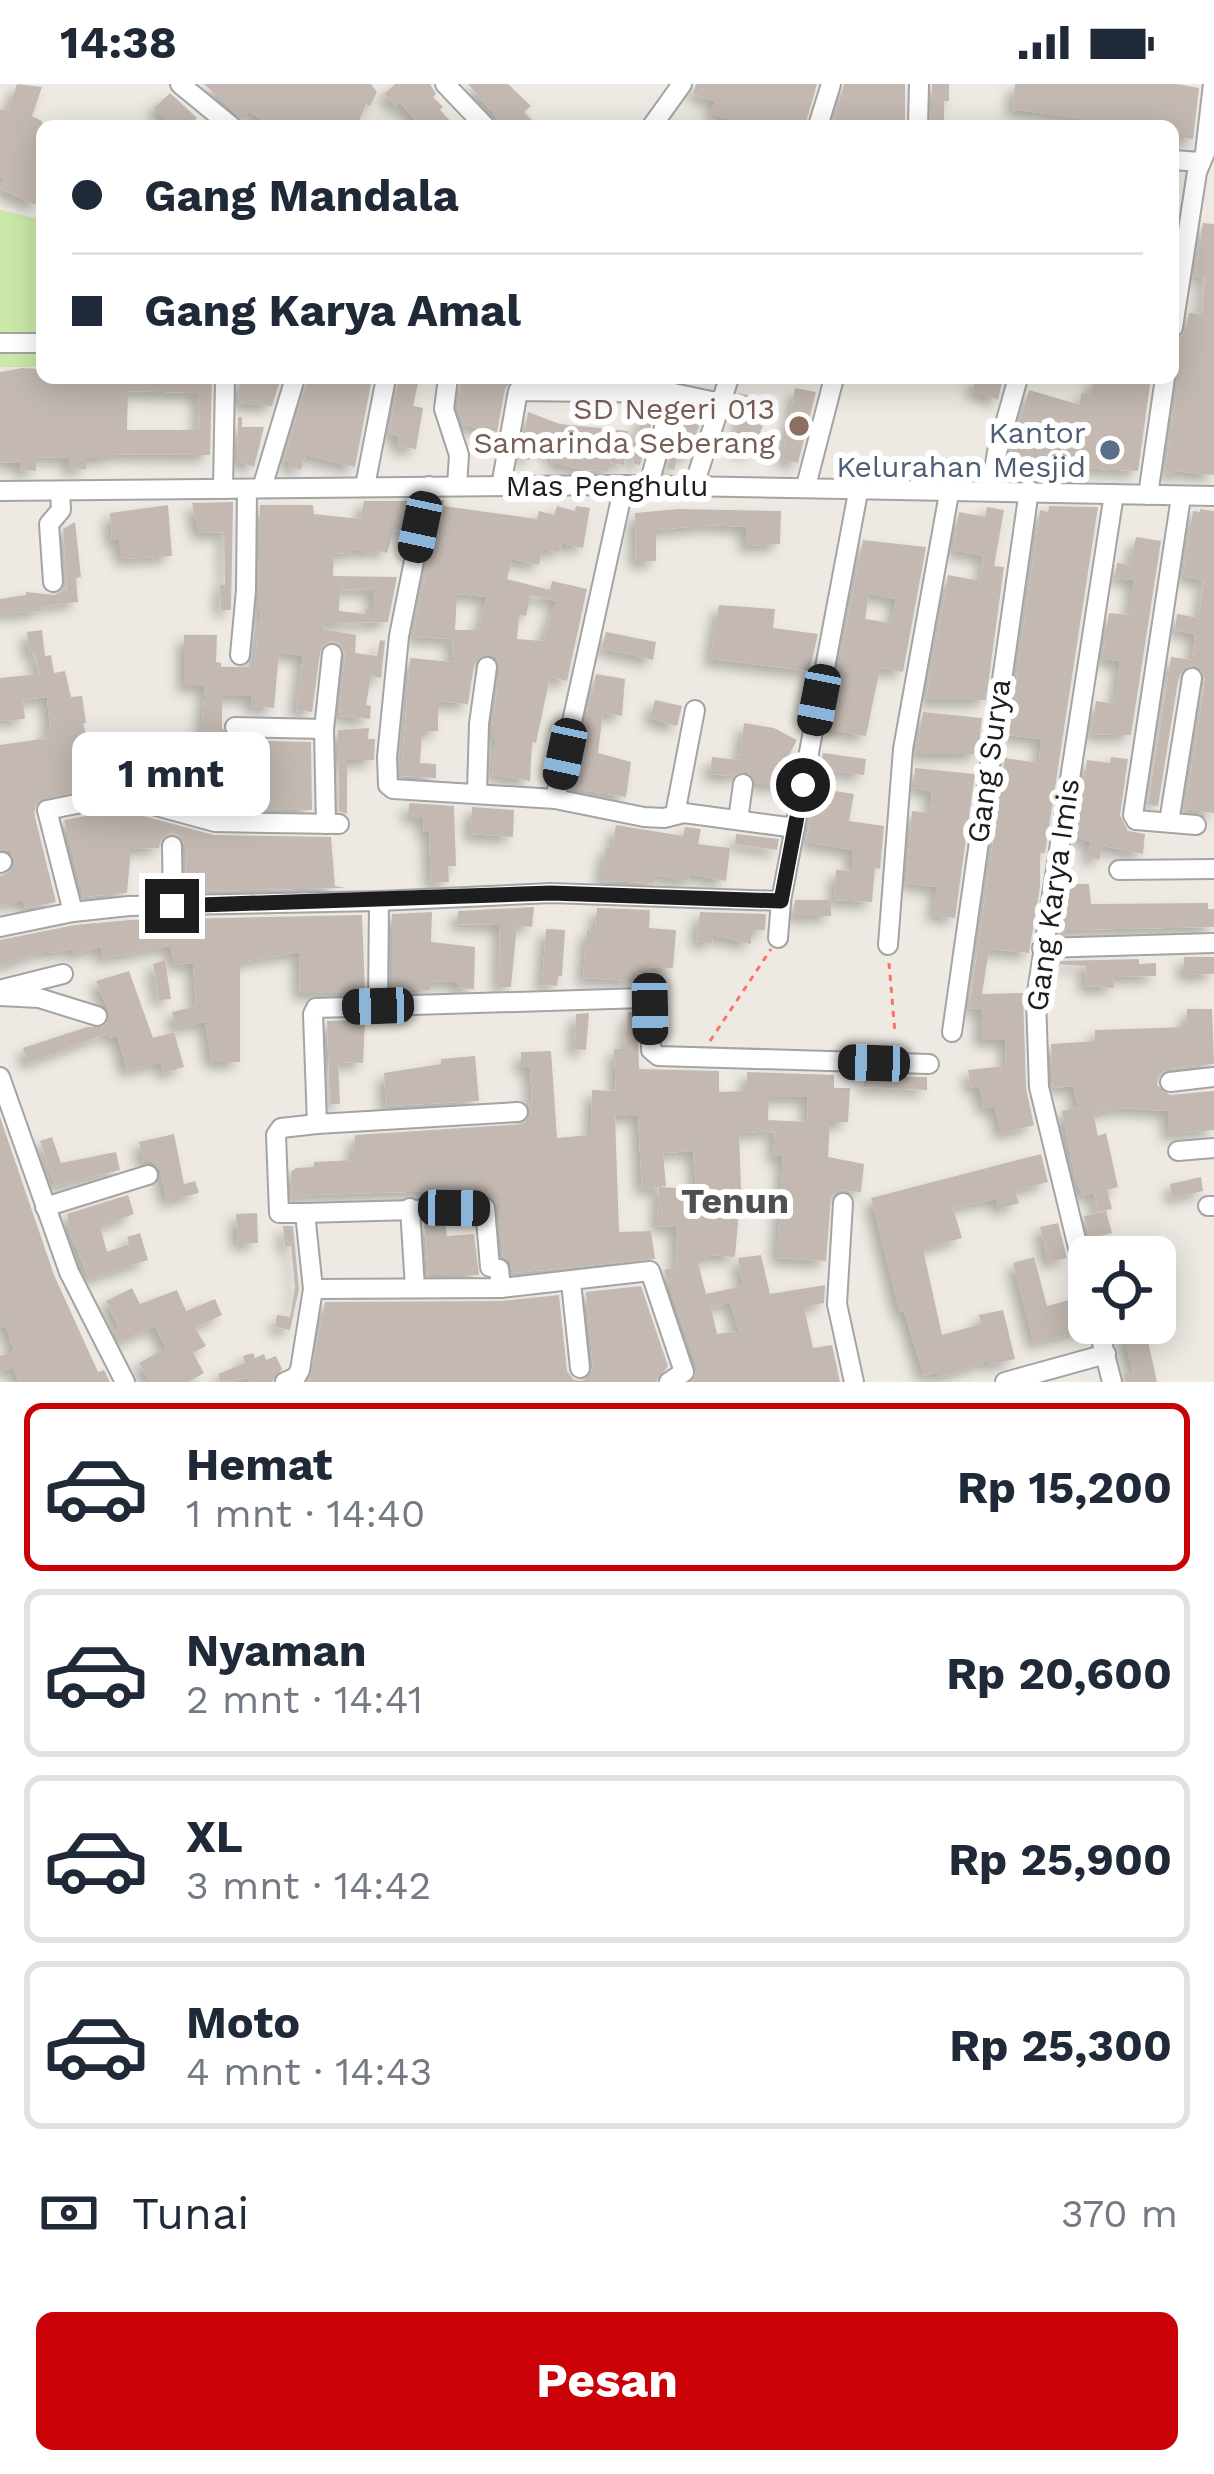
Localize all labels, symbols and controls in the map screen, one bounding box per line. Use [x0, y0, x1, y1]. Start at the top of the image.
text: 14:38 [60, 16, 177, 69]
text: Gang Mandala [144, 169, 459, 222]
text: Gang Karya Amal [144, 284, 521, 337]
place label: SD Negeri 013 Samarinda Seberang [473, 391, 775, 460]
marker: SD Negeri 013 Samarinda Seberang [786, 413, 812, 439]
place label: Kantor Kelurahan Mesjid [836, 415, 1086, 484]
marker: Kantor Kelurahan Mesjid [1097, 437, 1123, 463]
street label: Mas Penghulu [505, 468, 709, 503]
car [395, 488, 445, 566]
car [794, 661, 844, 739]
street label: Gang Surya [960, 677, 1017, 845]
car [540, 715, 590, 793]
callout: 1 mnt [73, 732, 271, 816]
text: 1 mnt [118, 751, 224, 796]
route start [776, 758, 830, 812]
street label: Gang Karya Imis [1019, 776, 1086, 1014]
route end [145, 879, 199, 933]
car [631, 973, 669, 1045]
car [341, 987, 415, 1025]
car [837, 1044, 911, 1082]
district label: Tenun [681, 1180, 789, 1222]
car [418, 1189, 490, 1227]
map controls [1068, 1236, 1176, 1344]
button: locate [1068, 1236, 1176, 1344]
icon: car [42, 1433, 150, 1541]
text: Hemat [186, 1438, 332, 1491]
text: Rp 15,200 [957, 1461, 1172, 1514]
text: 1 mnt · 14:40 [186, 1491, 425, 1536]
icon: car [42, 1619, 150, 1727]
text: Nyaman [186, 1624, 367, 1677]
text: Rp 20,600 [946, 1647, 1172, 1700]
text: 2 mnt · 14:41 [186, 1677, 423, 1722]
icon: car [42, 1805, 150, 1913]
text: XL [186, 1810, 243, 1863]
text: Rp 25,900 [948, 1833, 1172, 1886]
text: 3 mnt · 14:42 [186, 1863, 431, 1908]
icon: car [42, 1991, 150, 2099]
text: Moto [186, 1996, 300, 2049]
text: Rp 25,300 [949, 2019, 1172, 2072]
text: 4 mnt · 14:43 [186, 2049, 432, 2094]
icon: cash [36, 2180, 102, 2246]
text: Tunai [132, 2187, 249, 2240]
text: 370 m [1061, 2191, 1178, 2236]
button: Pesan [36, 2312, 1178, 2450]

